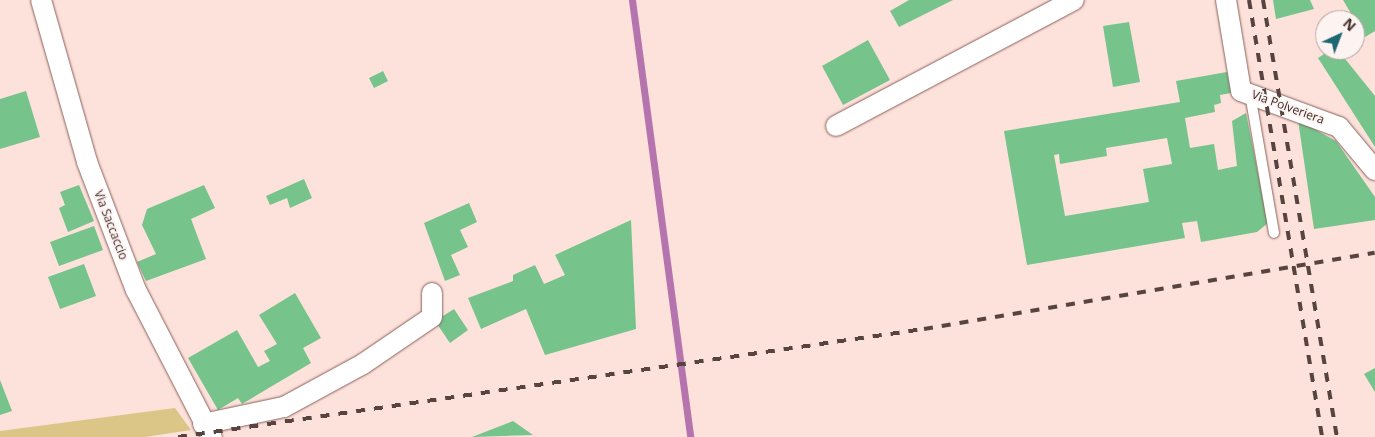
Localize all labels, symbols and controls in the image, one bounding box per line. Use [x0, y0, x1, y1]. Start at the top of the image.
north arrow [1315, 10, 1365, 60]
text: N [1339, 14, 1361, 35]
street label: Via Polveriera [1250, 87, 1326, 127]
street label: Via Saccaccio [91, 188, 131, 262]

